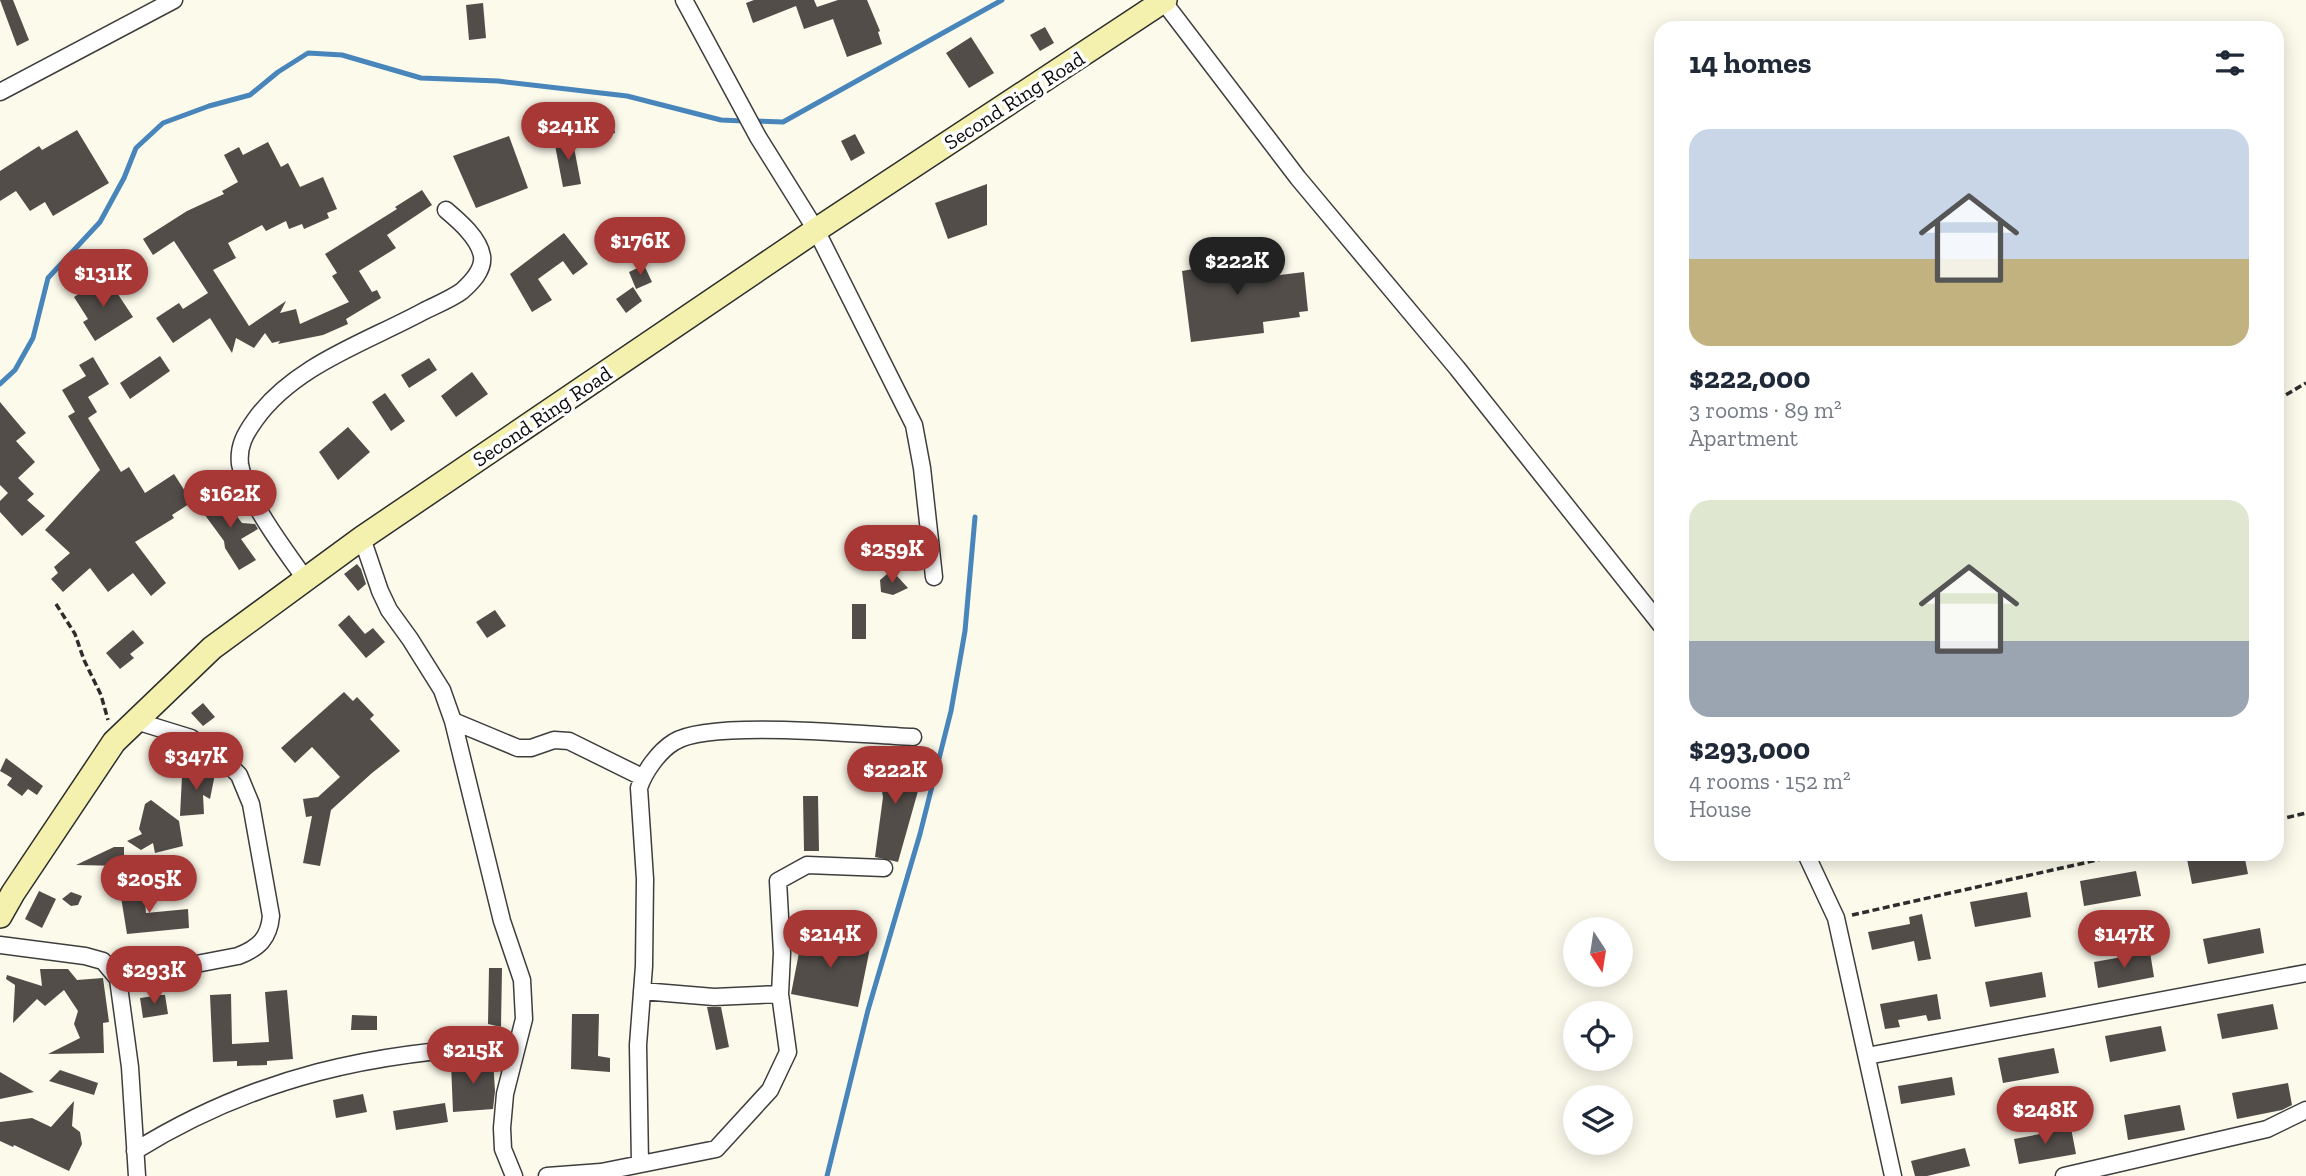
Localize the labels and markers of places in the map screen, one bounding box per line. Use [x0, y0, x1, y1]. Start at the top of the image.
pin: $241K [519, 102, 617, 162]
pin: $176K [591, 218, 689, 277]
pin: $222K [1188, 238, 1286, 297]
pin: $131K [54, 250, 152, 309]
pin: $162K [181, 470, 279, 530]
pin: $259K [843, 526, 941, 585]
pin: $347K [147, 732, 245, 792]
pin: $222K [846, 746, 944, 806]
pin: $205K [100, 856, 198, 915]
pin: $214K [781, 911, 879, 970]
pin: $147K [2075, 911, 2173, 970]
pin: $293K [105, 946, 203, 1006]
pin: $215K [424, 1026, 522, 1086]
pin: $248K [1996, 1086, 2094, 1146]

